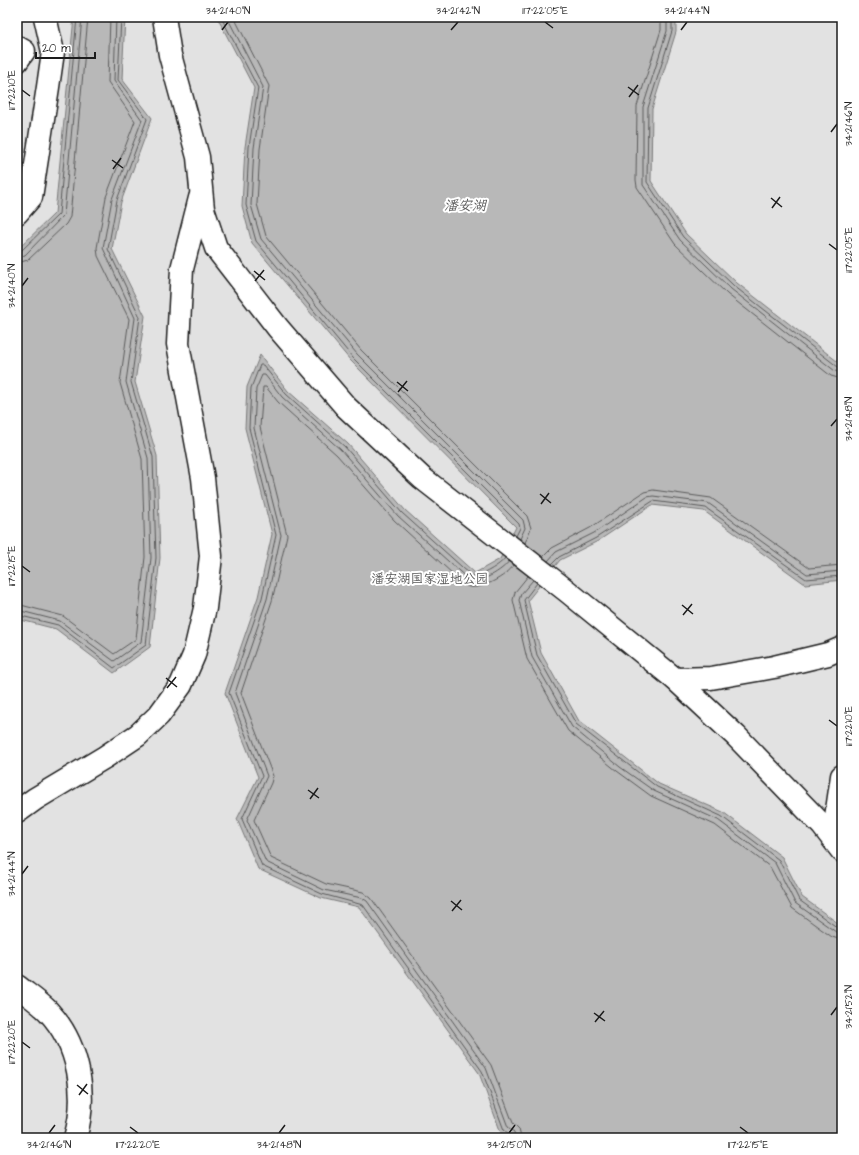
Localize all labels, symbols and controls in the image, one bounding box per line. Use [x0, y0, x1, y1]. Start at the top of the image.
text: 34°21'40"N [206, 4, 250, 18]
text: 34°21'42"N [436, 4, 480, 18]
text: 117°22'05"E [522, 4, 568, 18]
text: 34°21'44"N [665, 4, 709, 18]
scale bar [36, 34, 95, 60]
text: 20 m [42, 40, 71, 57]
text: 117°22'10"E [5, 70, 19, 110]
text: 34°21'46"N [842, 102, 856, 146]
water label: 潘安湖 [444, 196, 488, 216]
text: 117°22'05"E [842, 227, 856, 273]
text: 34°21'40"N [5, 264, 19, 308]
text: 34°21'48"N [842, 397, 856, 441]
text: 117°22'15"E [5, 546, 19, 586]
park label: 潘安湖国家湿地公园 [371, 570, 489, 588]
text: 117°22'10"E [842, 706, 856, 746]
text: 34°21'44"N [5, 852, 19, 896]
text: 34°21'52"N [842, 985, 856, 1029]
text: 117°22'20"E [5, 1020, 19, 1064]
text: 34°21'46"N [27, 1138, 71, 1152]
text: 117°22'20"E [116, 1138, 160, 1152]
text: 34°21'48"N [257, 1138, 301, 1152]
text: 34°21'50"N [487, 1138, 531, 1152]
text: 117°22'15"E [728, 1138, 768, 1152]

